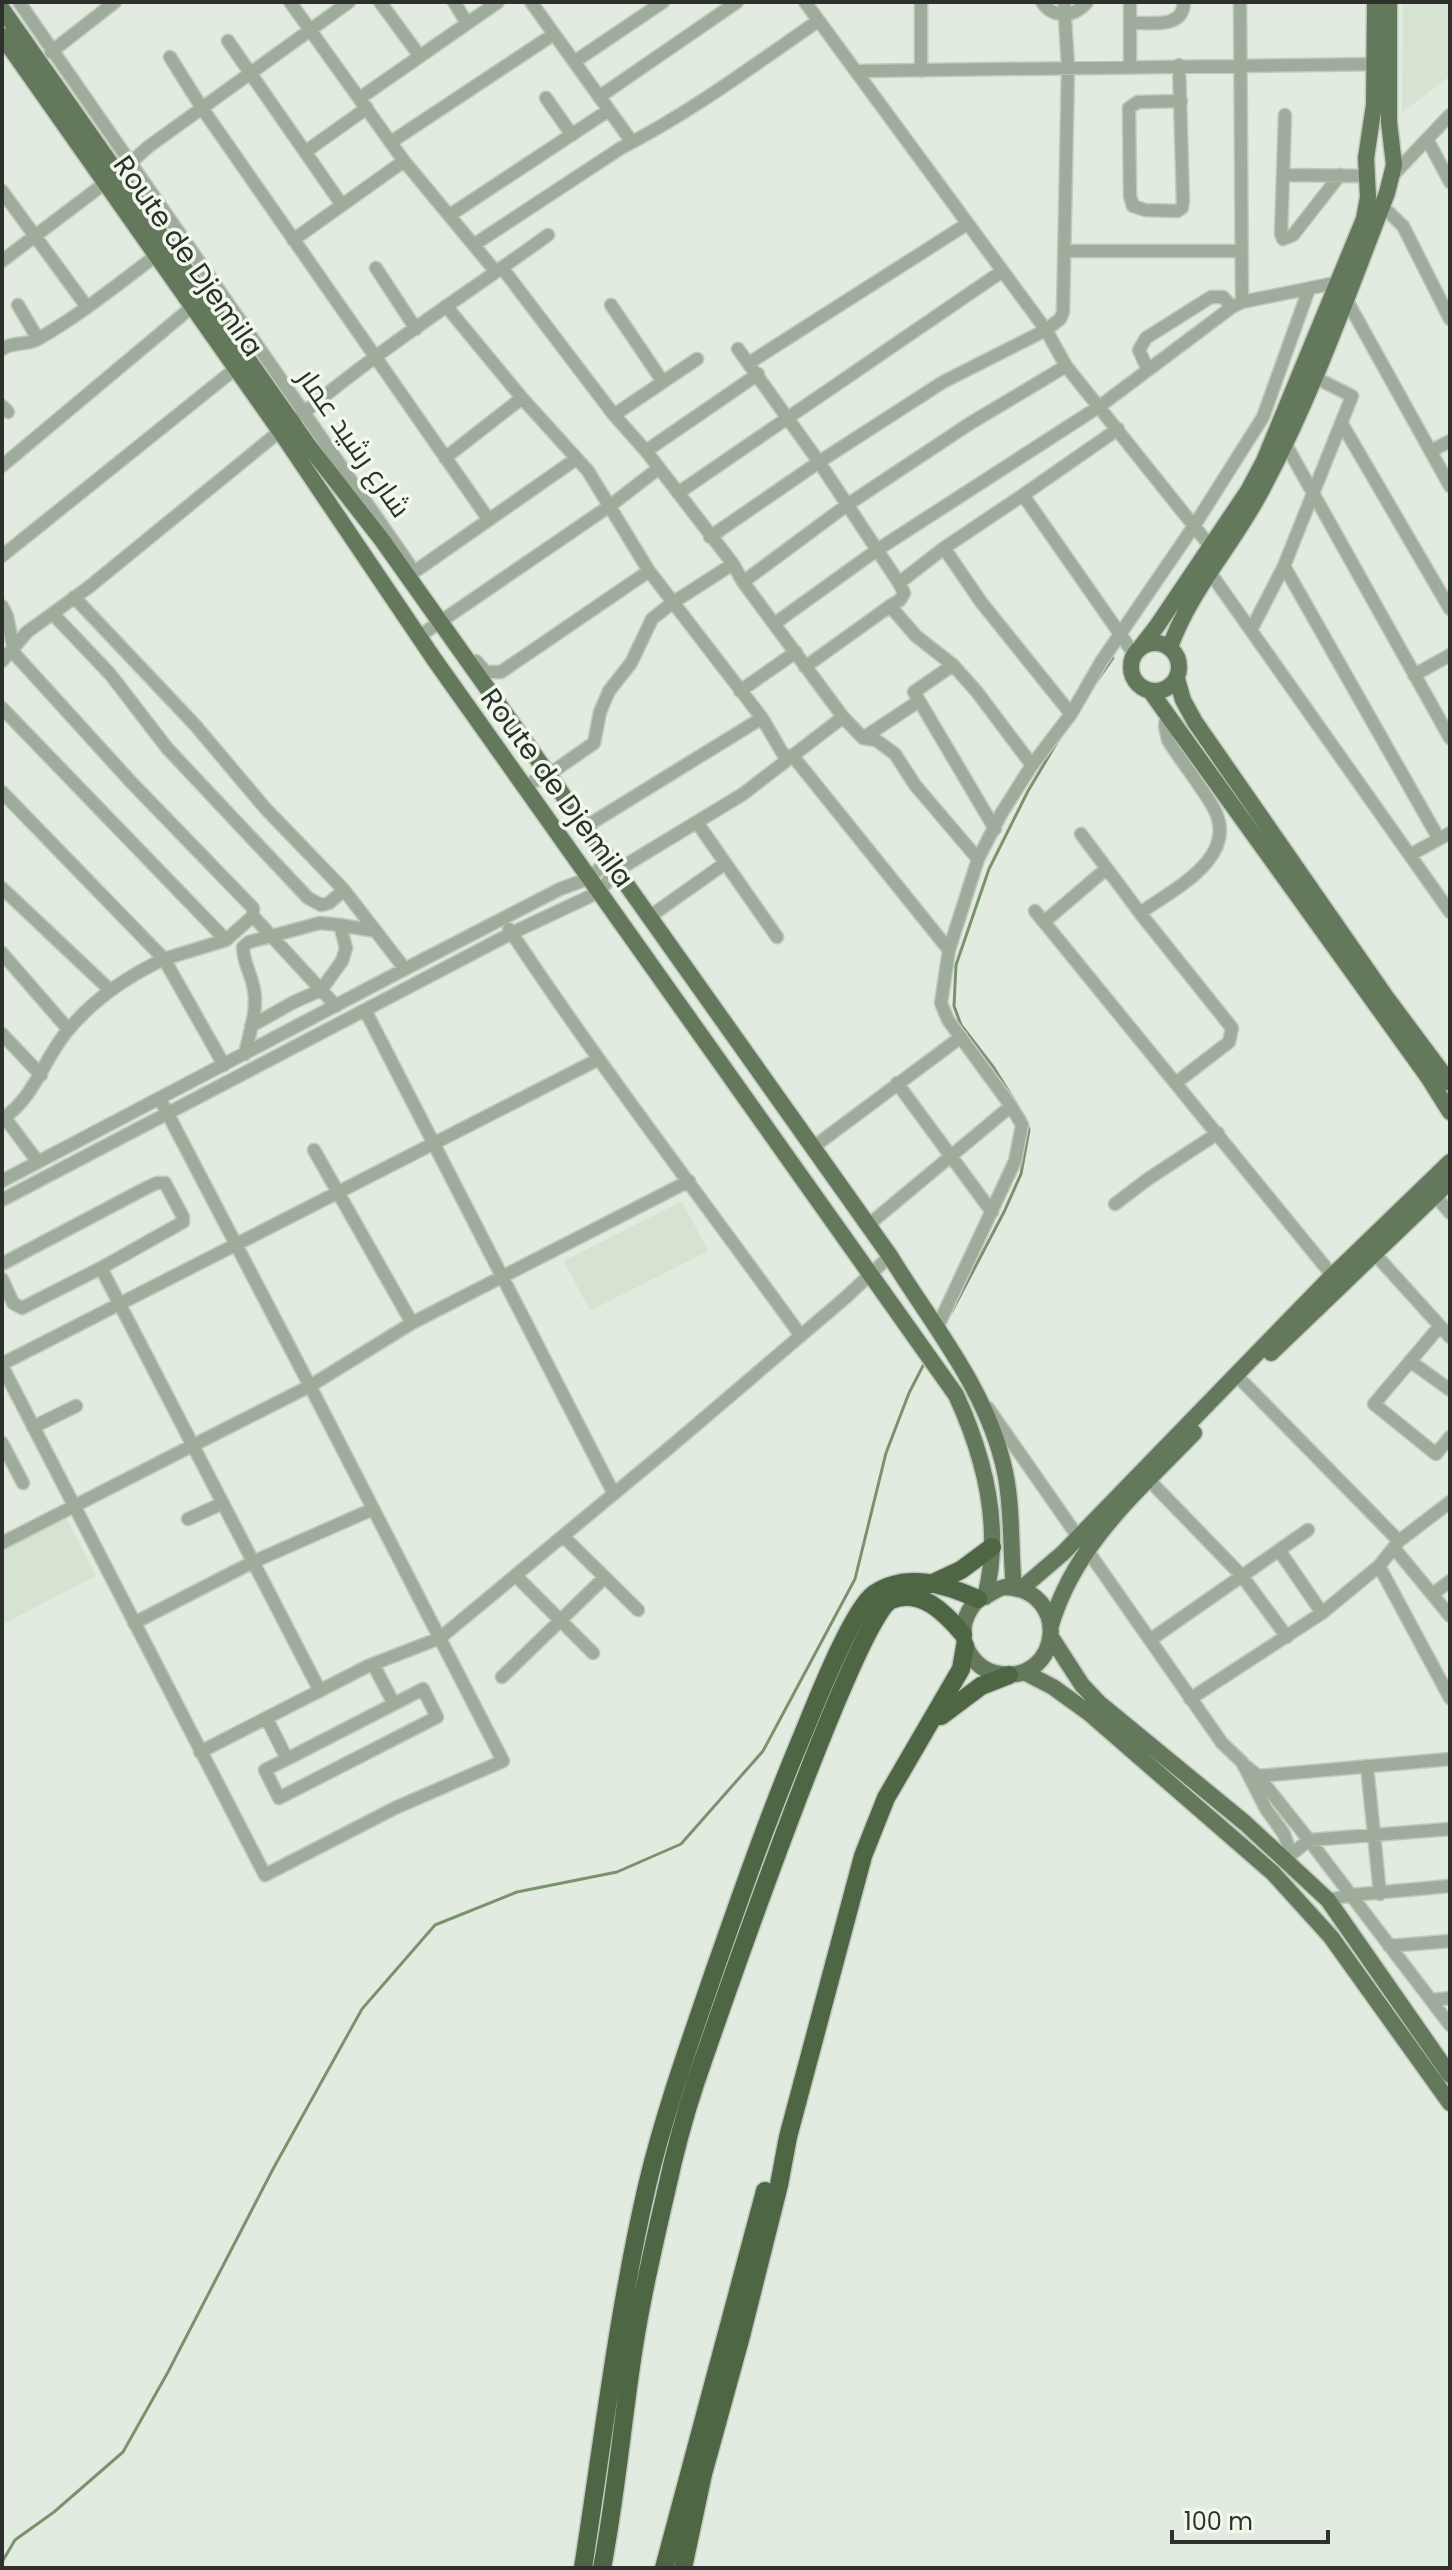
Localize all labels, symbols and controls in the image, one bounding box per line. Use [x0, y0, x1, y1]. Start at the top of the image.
street label: Route de Djemila [104, 148, 272, 364]
street label: شارع رشيد عمار [287, 359, 420, 525]
street label: Route de Djemila [471, 681, 643, 895]
scale bar [1172, 2494, 1328, 2544]
text: 100 m [1184, 2505, 1253, 2538]

